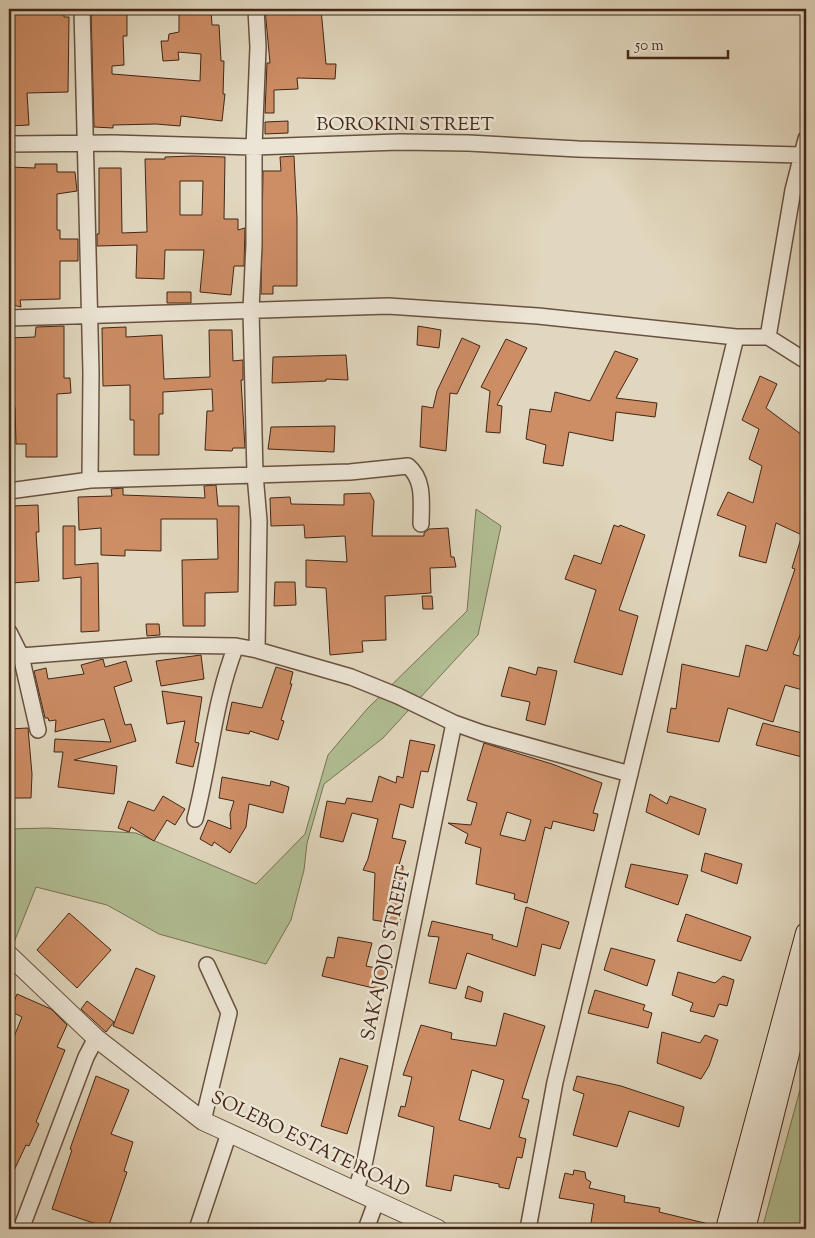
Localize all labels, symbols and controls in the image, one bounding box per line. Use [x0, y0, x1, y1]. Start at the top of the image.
scale bar [628, 28, 728, 60]
text: 50 m [634, 36, 664, 57]
street label: BOROKINI STREET [316, 112, 494, 139]
street label: SAKAJOJO STREET [355, 865, 419, 1043]
street label: SOLEBO ESTATE ROAD [206, 1085, 414, 1205]

